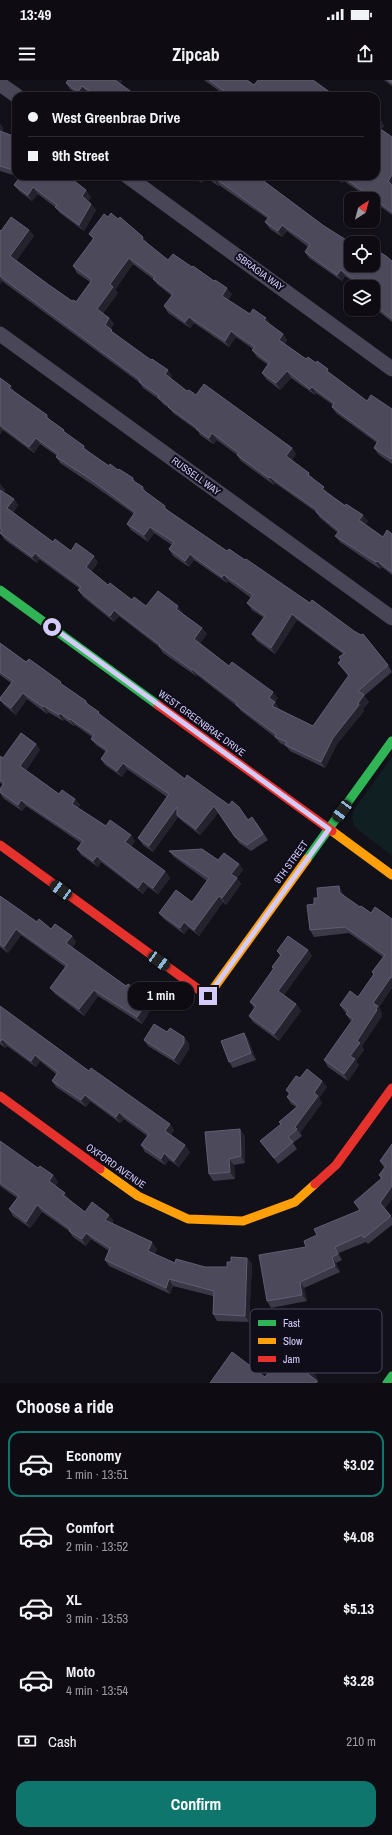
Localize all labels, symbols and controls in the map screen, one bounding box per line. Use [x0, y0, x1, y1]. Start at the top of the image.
text: 13:49 [20, 4, 51, 25]
text: Zipcab [172, 42, 220, 67]
icon: menu [16, 43, 38, 65]
icon: share [354, 43, 376, 65]
text: West Greenbrae Drive [52, 107, 180, 128]
text: 9th Street [52, 145, 109, 166]
north arrow [344, 192, 380, 228]
map controls [344, 192, 380, 316]
button: locate [344, 236, 380, 272]
street label: SBRAGIA WAY [233, 250, 287, 294]
button: layers [344, 280, 380, 316]
street label: RUSSELL WAY [169, 454, 223, 498]
route start [43, 618, 61, 636]
street label: WEST GREENBRAE DRIVE [156, 687, 248, 759]
car [330, 798, 354, 824]
street label: 9TH STREET [271, 838, 311, 886]
car [48, 878, 74, 902]
car [146, 949, 172, 973]
callout: 1 min [128, 982, 194, 1010]
text: 1 min [147, 987, 175, 1004]
route end [199, 987, 217, 1005]
street label: OXFORD AVENUE [84, 1141, 148, 1191]
legend [250, 1309, 382, 1373]
text: Fast [283, 1316, 301, 1330]
text: Slow [283, 1334, 303, 1348]
text: Jam [283, 1352, 300, 1366]
text: Choose a ride [16, 1394, 114, 1419]
text: Economy [66, 1445, 121, 1466]
icon: car [18, 1446, 54, 1482]
text: $3.02 [343, 1454, 374, 1475]
text: 1 min · 13:51 [66, 1466, 128, 1483]
text: Comfort [66, 1517, 114, 1538]
icon: car [18, 1518, 54, 1554]
text: $4.08 [343, 1526, 374, 1547]
text: 2 min · 13:52 [66, 1538, 128, 1555]
text: XL [66, 1589, 82, 1610]
icon: car [18, 1590, 54, 1626]
text: $5.13 [343, 1598, 374, 1619]
text: 3 min · 13:53 [66, 1610, 128, 1627]
text: Moto [66, 1661, 95, 1682]
icon: car [18, 1662, 54, 1698]
text: $3.28 [343, 1670, 374, 1691]
text: 4 min · 13:54 [66, 1682, 128, 1699]
icon: cash [16, 1730, 38, 1752]
text: Cash [48, 1731, 77, 1752]
text: 210 m [346, 1733, 376, 1750]
button: Confirm [16, 1781, 376, 1827]

